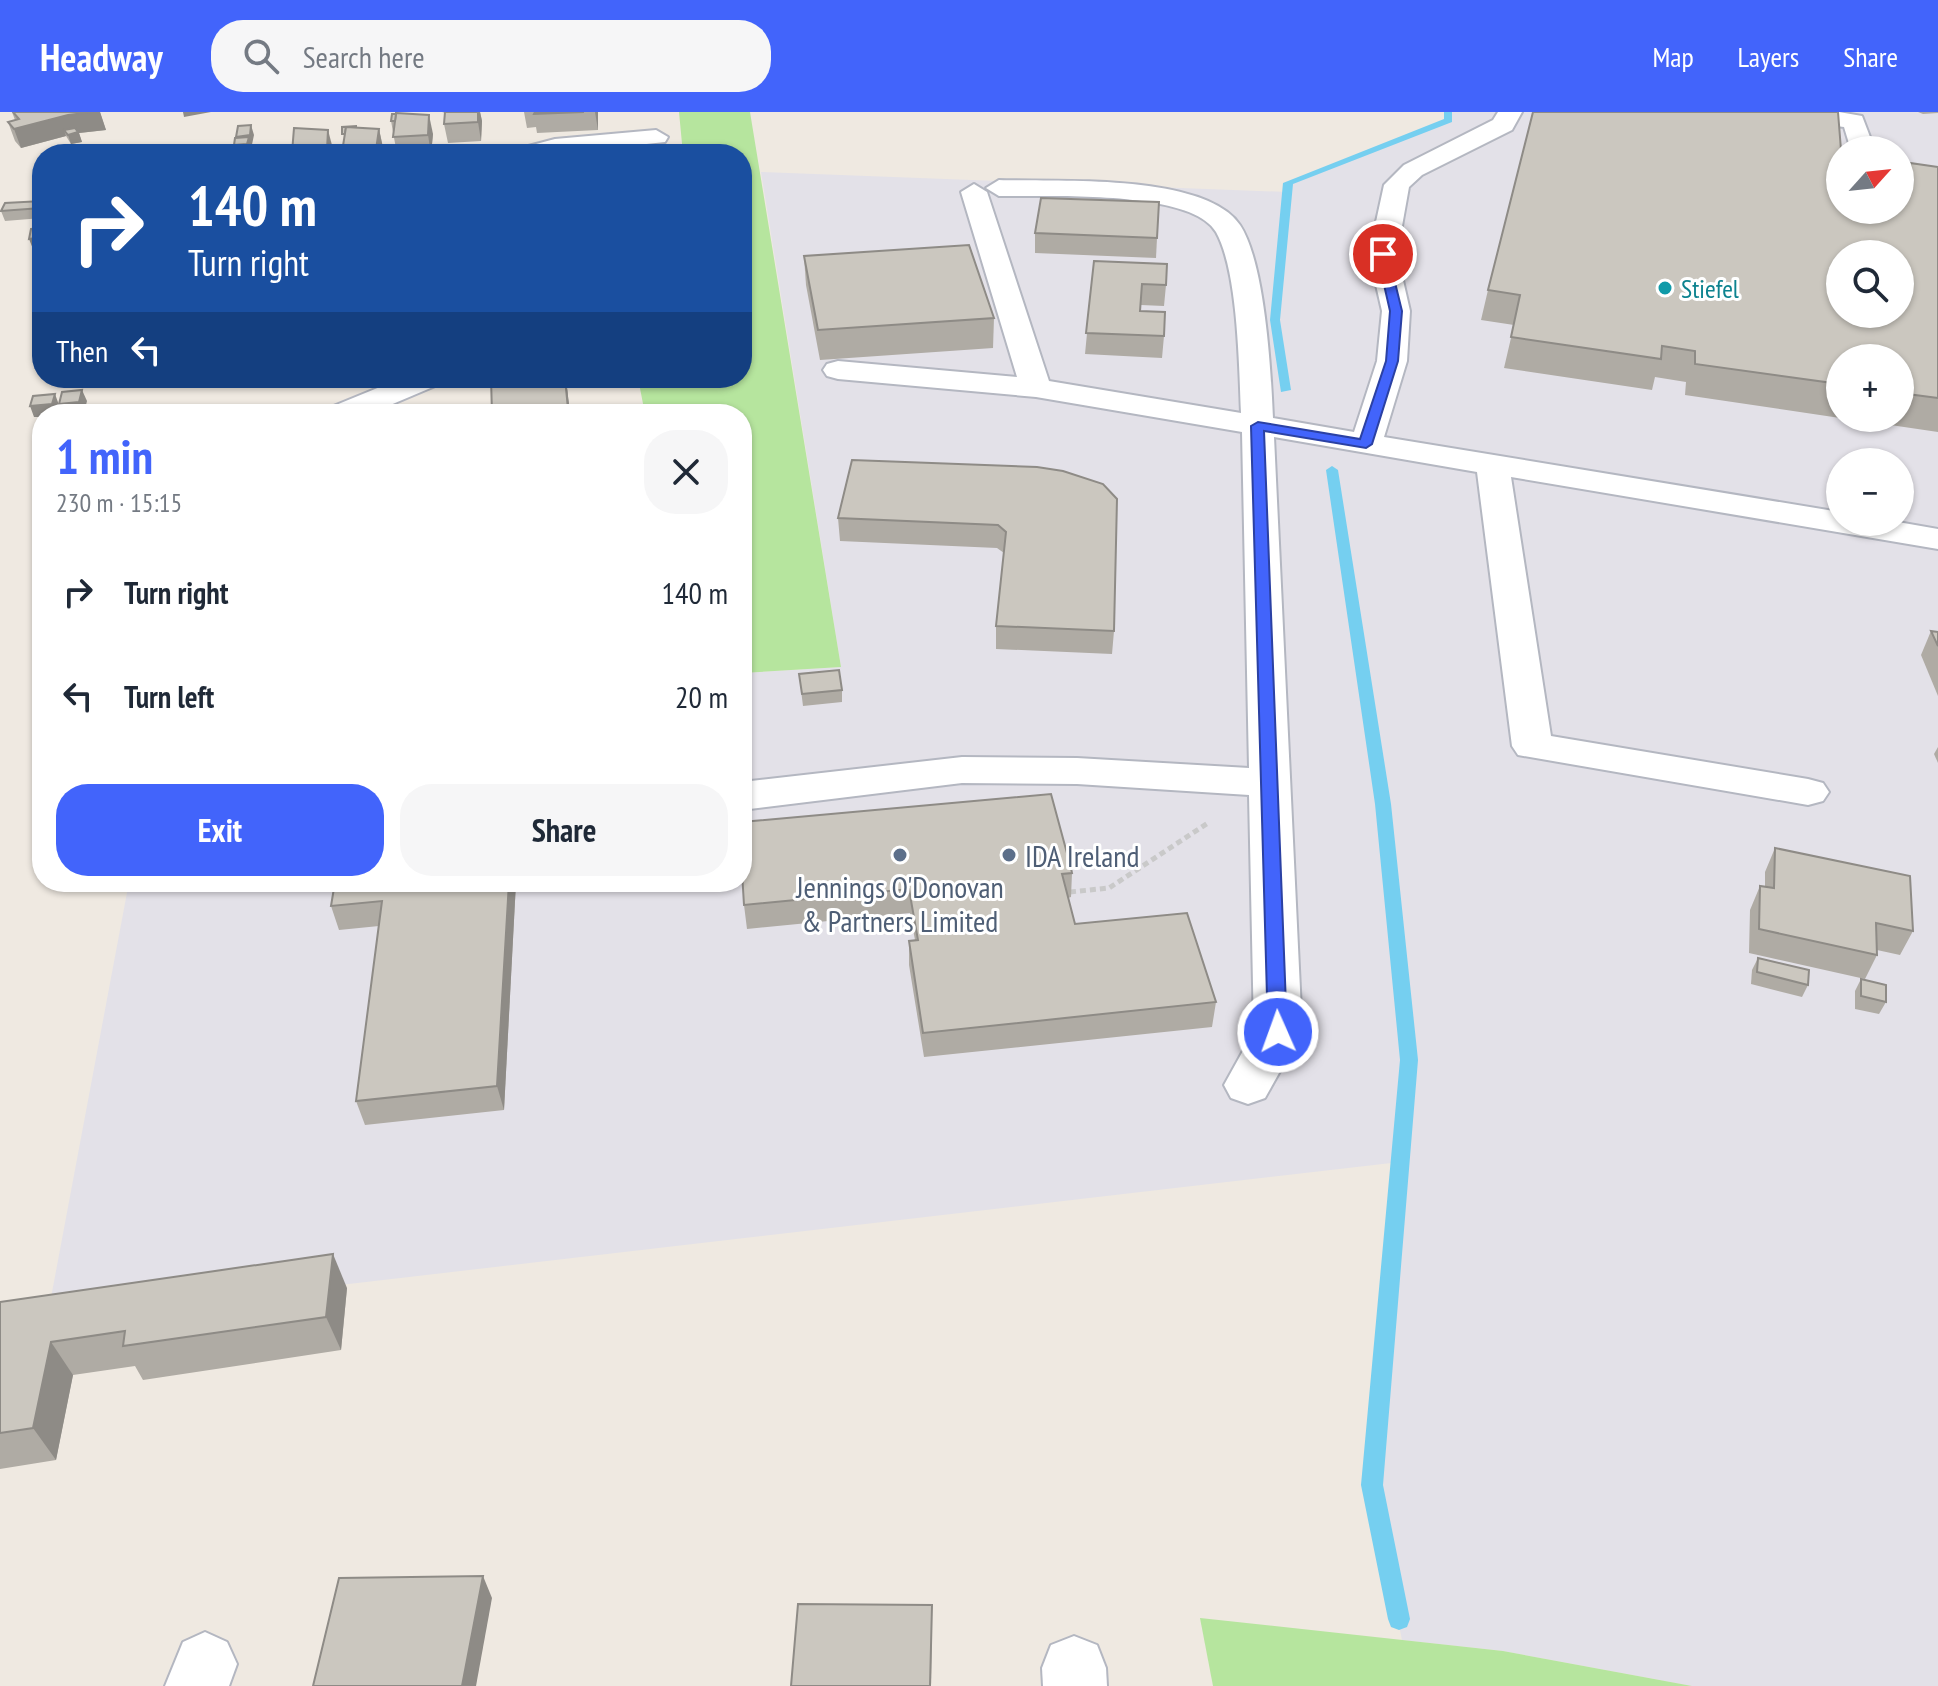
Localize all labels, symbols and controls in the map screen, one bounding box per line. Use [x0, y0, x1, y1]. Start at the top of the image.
search box [211, 20, 771, 92]
text: Headway [40, 32, 163, 81]
icon: search [239, 34, 283, 78]
text: Search here [303, 37, 425, 76]
text: Map [1652, 38, 1694, 75]
text: Layers [1738, 38, 1799, 75]
text: Share [1843, 38, 1898, 75]
north arrow [1826, 136, 1914, 224]
map controls [1826, 136, 1914, 536]
text: 140 m [188, 169, 317, 241]
icon: right [56, 176, 160, 280]
pin [1349, 220, 1417, 288]
icon: arrive [1361, 232, 1405, 276]
text: Turn right [188, 239, 309, 286]
button: search [1826, 240, 1914, 328]
place label: Stiefel [1681, 272, 1739, 305]
marker: Stiefel [1656, 279, 1674, 297]
icon: left [124, 328, 168, 372]
text: Then [56, 331, 108, 370]
button: + [1826, 344, 1914, 432]
text: 1 min [56, 425, 153, 487]
button: close [644, 430, 728, 514]
button: − [1826, 448, 1914, 536]
text: 230 m · 15:15 [56, 486, 182, 519]
icon: right [56, 570, 100, 614]
text: Turn right [124, 573, 228, 612]
text: 140 m [662, 573, 728, 612]
icon: left [56, 674, 100, 718]
text: Turn left [124, 677, 214, 716]
text: 20 m [675, 677, 728, 716]
button: Exit [56, 784, 384, 876]
button: Share [400, 784, 728, 876]
place label: IDA Ireland [1025, 836, 1139, 875]
marker: Jennings O'Donovan & Partners Limited [891, 846, 909, 864]
marker: IDA Ireland [1000, 846, 1018, 864]
place label: Jennings O'Donovan & Partners Limited [795, 867, 1004, 940]
position arrow [1236, 990, 1320, 1074]

